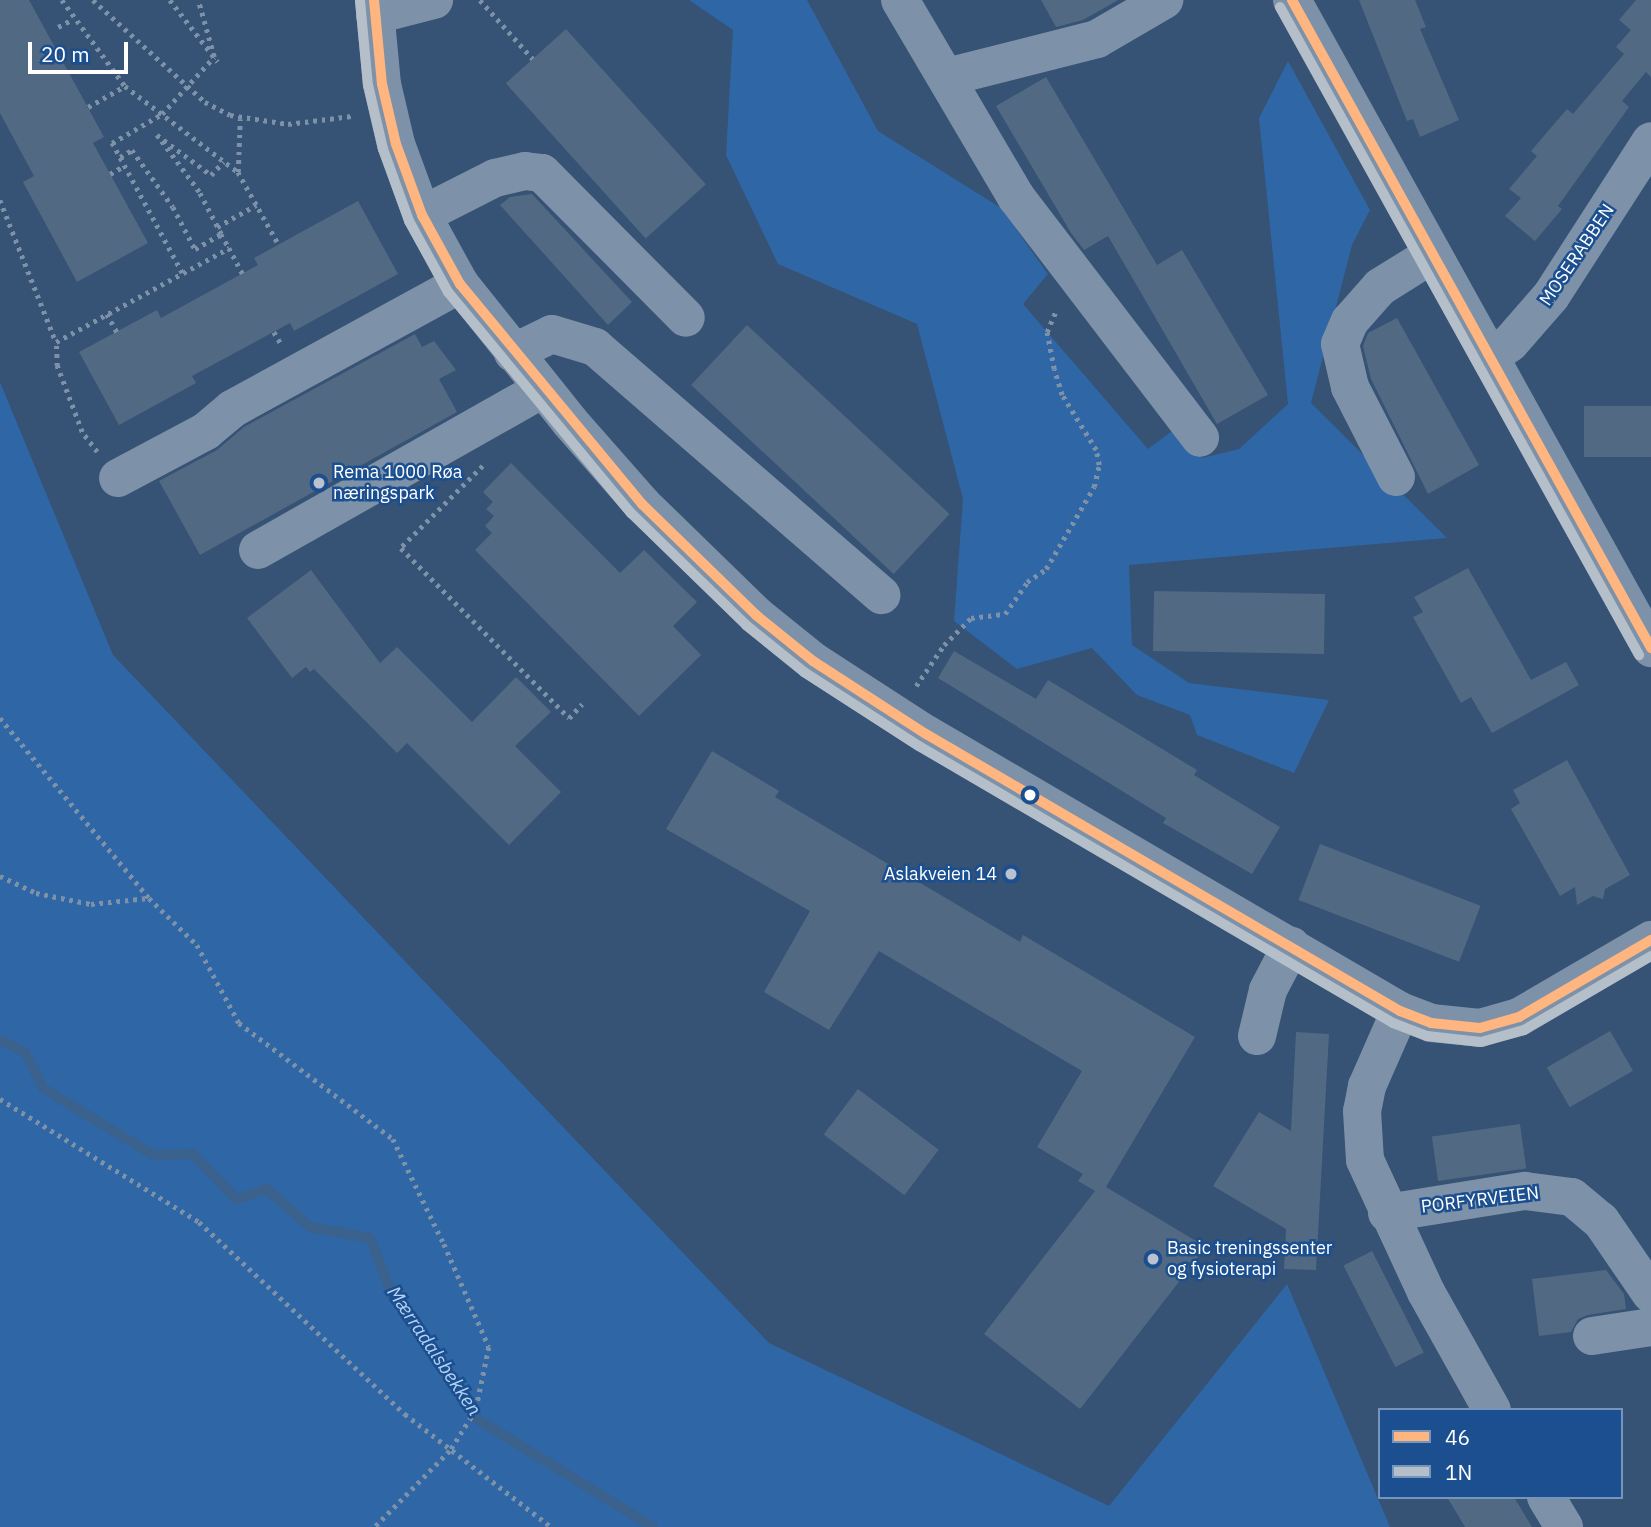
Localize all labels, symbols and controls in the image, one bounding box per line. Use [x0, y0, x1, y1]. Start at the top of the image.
scale bar [32, 28, 131, 72]
text: 20 m [41, 40, 90, 68]
street label: MOSERABBEN [1535, 200, 1619, 310]
place label: Rema 1000 Røa næringspark [333, 462, 462, 504]
marker: Rema 1000 Røa næringspark [311, 475, 327, 491]
unlabelled marker [1023, 788, 1037, 802]
place label: Aslakveien 14 [884, 863, 997, 885]
marker: Aslakveien 14 [1003, 866, 1019, 882]
street label: PORFYRVEIEN [1420, 1182, 1540, 1218]
place label: Basic treningssenter og fysioterapi [1167, 1238, 1332, 1280]
marker: Basic treningssenter og fysioterapi [1145, 1251, 1161, 1267]
water label: Mærradalsbekken [382, 1282, 486, 1420]
legend [1378, 1408, 1623, 1499]
text: 46 [1445, 1423, 1470, 1451]
text: 1N [1445, 1458, 1472, 1486]

